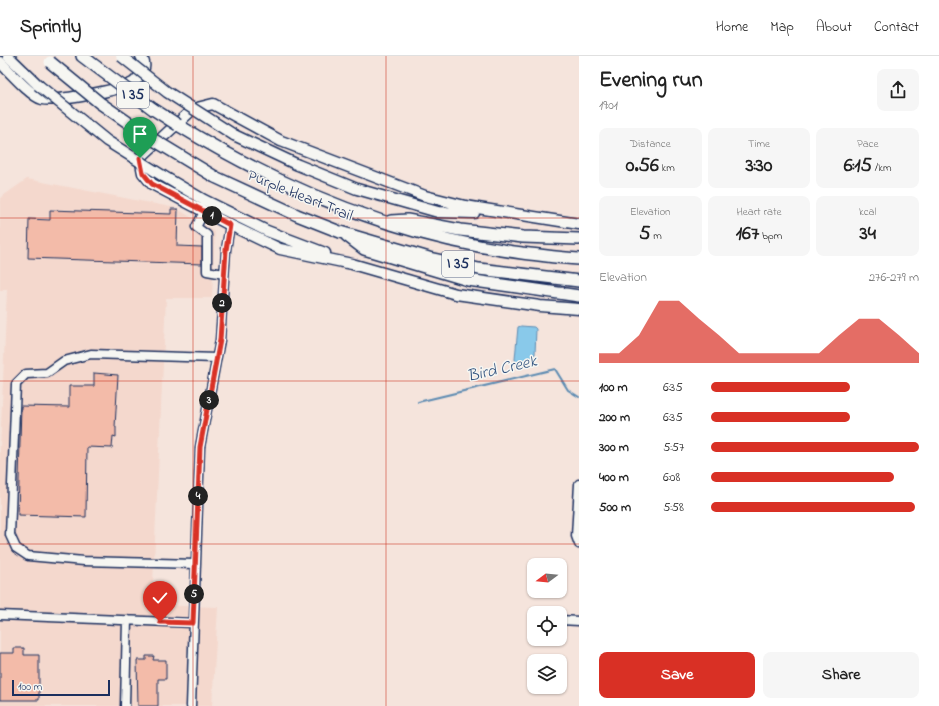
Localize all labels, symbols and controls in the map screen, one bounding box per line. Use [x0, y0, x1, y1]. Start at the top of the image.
text: Sprintly [20, 14, 81, 41]
text: Home [716, 17, 748, 38]
text: Map [770, 17, 794, 38]
text: About [816, 17, 852, 38]
text: Contact [874, 17, 919, 38]
text: Evening run [599, 65, 703, 97]
button: share [877, 69, 919, 111]
road number: I 35 [117, 82, 149, 108]
text: 19:01 [599, 96, 618, 115]
pin [123, 117, 157, 158]
icon: arrive [129, 123, 151, 145]
text: Distance [630, 136, 671, 152]
text: Time [748, 136, 770, 152]
text: Pace [857, 136, 878, 152]
text: 0.56 [626, 152, 659, 181]
text: 3:30 [746, 152, 772, 181]
text: 6:15 [844, 152, 872, 181]
text: km [659, 160, 675, 176]
text: /km [872, 160, 892, 176]
street label: Purple Heart Trail [243, 164, 357, 228]
text: Elevation [630, 204, 671, 220]
text: Heart rate [736, 204, 782, 220]
text: kcal [859, 204, 876, 220]
pin: 1 [202, 206, 222, 226]
text: 1 [210, 208, 214, 224]
text: 5 [639, 220, 650, 249]
text: 167 [736, 220, 759, 249]
text: 34 [859, 220, 876, 249]
text: m [650, 228, 662, 244]
text: bpm [759, 228, 782, 244]
road number: I 35 [442, 251, 474, 277]
text: Elevation [599, 268, 647, 287]
text: 276–279 m [869, 268, 919, 287]
pin: 2 [212, 293, 232, 313]
text: 2 [219, 295, 225, 311]
water label: Bird Creek [465, 349, 541, 389]
text: 100 m [599, 378, 628, 397]
text: 6:35 [663, 378, 683, 397]
pin: 3 [199, 390, 219, 410]
text: 3 [207, 392, 211, 408]
text: 200 m [599, 408, 630, 427]
text: 6:35 [663, 408, 683, 427]
text: 300 m [599, 438, 629, 457]
text: 5:57 [663, 438, 684, 457]
text: 400 m [599, 468, 629, 487]
text: 6:08 [663, 468, 680, 487]
pin: 4 [188, 486, 208, 506]
text: 4 [196, 488, 200, 504]
text: 500 m [599, 498, 631, 517]
text: 5:58 [663, 498, 684, 517]
north arrow [527, 558, 567, 598]
map controls [527, 558, 567, 694]
pin [143, 581, 177, 622]
pin: 5 [184, 584, 204, 604]
text: 5 [191, 586, 197, 602]
icon: check [149, 587, 171, 609]
button: locate [527, 606, 567, 646]
button: Save [599, 652, 755, 698]
button: Share [763, 652, 919, 698]
button: layers [527, 654, 567, 694]
scale bar [12, 678, 110, 697]
text: 100 m [18, 679, 42, 695]

